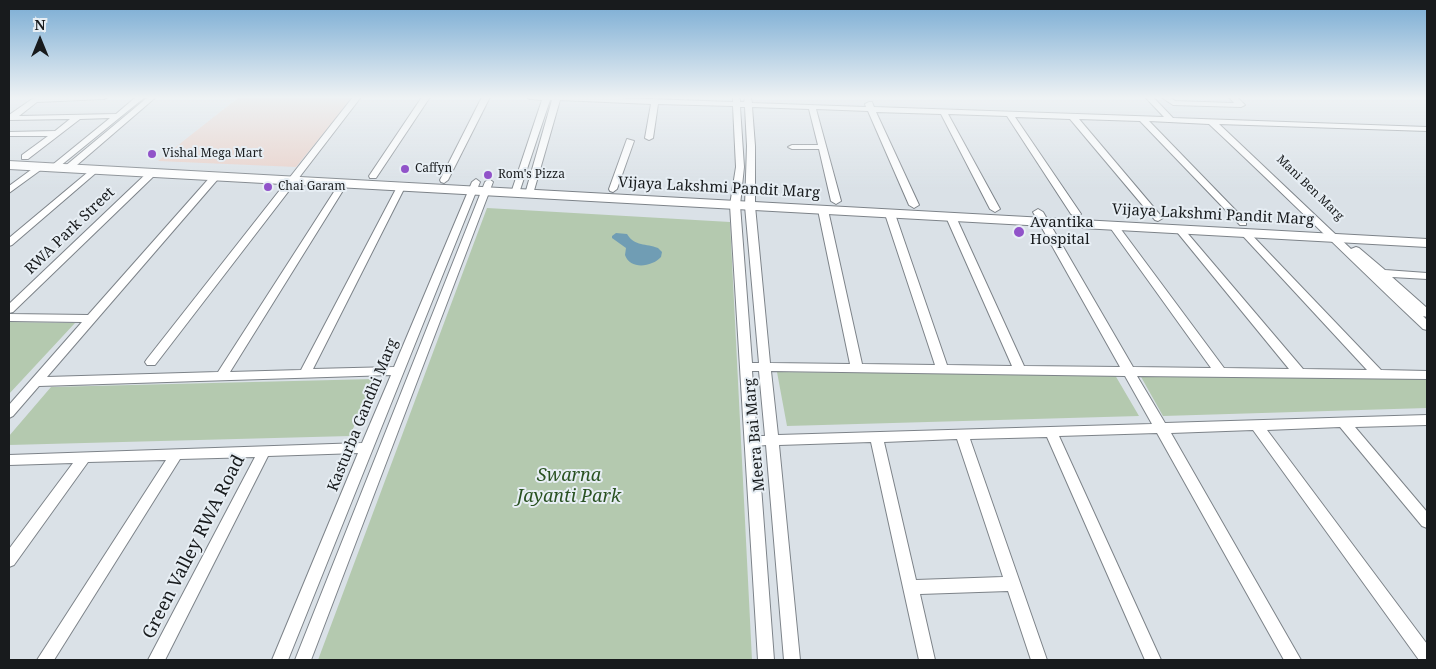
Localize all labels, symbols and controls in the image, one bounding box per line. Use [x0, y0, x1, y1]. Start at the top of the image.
north arrow [15, 15, 65, 65]
text: N [34, 15, 46, 34]
place label: Vishal Mega Mart [162, 147, 262, 161]
marker: Vishal Mega Mart [146, 148, 158, 160]
street label: Mani Ben Marg [1273, 152, 1347, 224]
place label: Caffyn [415, 162, 452, 176]
marker: Caffyn [399, 163, 411, 175]
place label: Rom's Pizza [498, 168, 565, 182]
marker: Rom's Pizza [482, 169, 494, 181]
street label: Vijaya Lakshmi Pandit Marg [618, 174, 820, 202]
place label: Chai Garam [278, 180, 346, 194]
marker: Chai Garam [262, 181, 274, 193]
street label: RWA Park Street [21, 184, 119, 278]
street label: Vijaya Lakshmi Pandit Marg [1112, 201, 1314, 229]
place label: Avantika Hospital [1030, 214, 1094, 249]
marker: Avantika Hospital [1012, 225, 1026, 239]
street label: Kasturba Gandhi Marg [324, 336, 402, 494]
street label: Meera Bai Marg [741, 378, 769, 492]
street label: Green Valley RWA Road [138, 452, 250, 642]
park label: Swarna Jayanti Park [517, 465, 621, 508]

